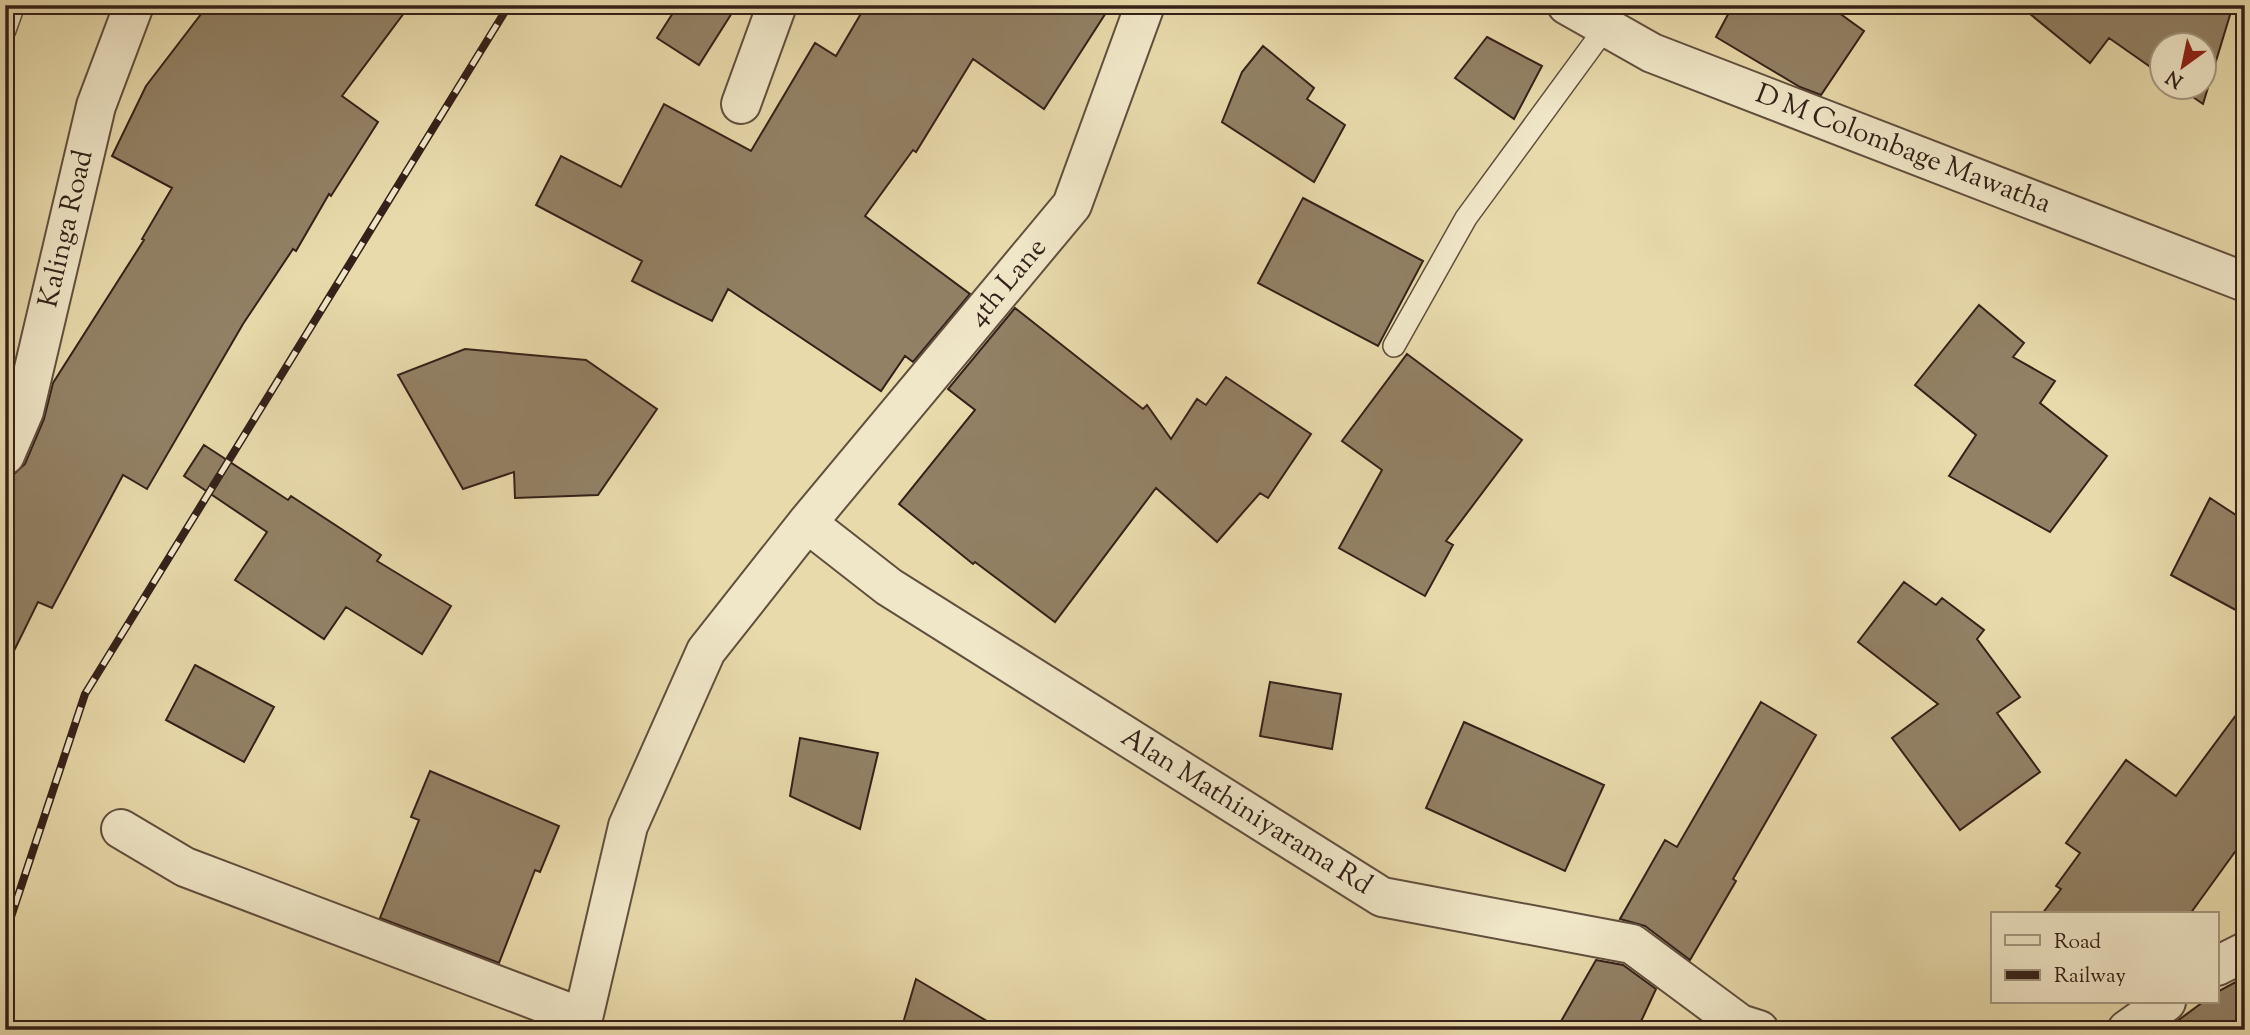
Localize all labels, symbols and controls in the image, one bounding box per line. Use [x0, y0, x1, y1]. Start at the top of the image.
north arrow [2148, 32, 2218, 102]
text: N [2161, 63, 2189, 94]
street label: D M Colombage Mawatha [1749, 75, 2057, 225]
street label: Kalinga Road [29, 146, 105, 312]
street label: 4th Lane [959, 230, 1057, 336]
street label: Alan Mathiniyarama Rd [1113, 718, 1380, 906]
legend [1991, 912, 2218, 1004]
text: Road [2054, 928, 2101, 958]
text: Railway [2054, 962, 2126, 992]

